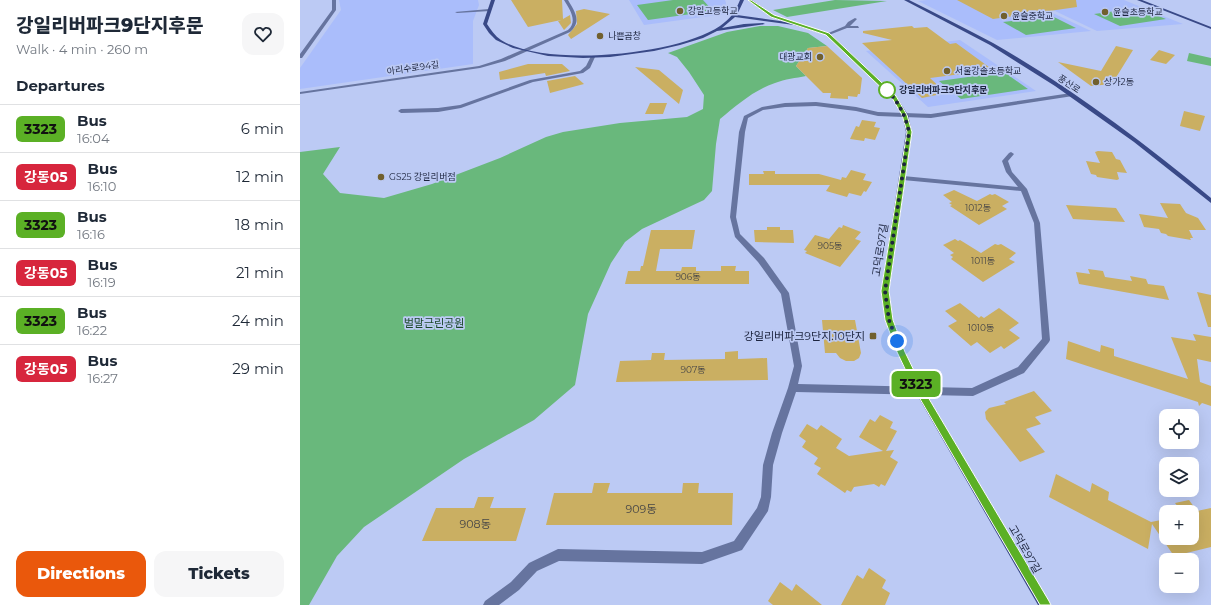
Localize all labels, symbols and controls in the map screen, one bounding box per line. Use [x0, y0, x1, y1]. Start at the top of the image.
place label: 강일고등학교 [688, 5, 738, 16]
marker: 강일고등학교 [675, 6, 685, 16]
place label: 윤슬초등학교 [1113, 6, 1163, 17]
marker: 윤슬초등학교 [1100, 7, 1110, 17]
place label: 윤슬중학교 [1012, 10, 1053, 21]
marker: 윤슬중학교 [999, 11, 1009, 21]
button: heart [242, 13, 284, 55]
text: 강일리버파크9단지후문 [16, 14, 203, 37]
place label: 나쁜곱창 [608, 30, 641, 41]
marker: 나쁜곱창 [595, 31, 605, 41]
text: Walk · 4 min · 260 m [16, 41, 148, 57]
place label: 대광교회 [779, 51, 812, 62]
marker: 대광교회 [815, 52, 825, 62]
street label: 아리수로94길 [386, 58, 440, 77]
place label: 서울강솔초등학교 [955, 65, 1021, 76]
marker: 서울강솔초등학교 [942, 66, 952, 76]
street label: 풍산로 [1056, 72, 1083, 95]
text: Departures [16, 76, 105, 95]
place label: 상가2동 [1104, 76, 1134, 87]
marker: 상가2동 [1091, 77, 1101, 87]
marker: 강일리버파크9단지후문 [878, 81, 896, 99]
place label: 강일리버파크9단지후문 [899, 84, 988, 95]
text: Bus [77, 111, 107, 130]
text: 6 min [241, 119, 284, 138]
text: 3323 [24, 120, 57, 138]
text: 16:04 [77, 130, 110, 146]
text: Bus [88, 159, 117, 178]
text: 12 min [236, 167, 284, 186]
text: 강동05 [24, 168, 68, 186]
place label: GS25 강일리버점 [389, 171, 455, 182]
marker: GS25 강일리버점 [376, 172, 386, 182]
text: 16:10 [88, 178, 116, 194]
house number: 1012동 [965, 202, 991, 213]
text: Bus [77, 207, 107, 226]
text: 18 min [235, 215, 284, 234]
text: 3323 [24, 216, 57, 234]
street label: 고덕로97길 [869, 222, 891, 278]
text: 16:16 [77, 226, 105, 242]
house number: 905동 [818, 240, 842, 251]
text: Bus [88, 255, 117, 274]
house number: 1011동 [971, 255, 995, 266]
text: 21 min [236, 263, 284, 282]
text: 강동05 [24, 264, 68, 282]
house number: 906동 [675, 271, 701, 282]
text: 16:19 [88, 274, 116, 290]
text: Bus [77, 303, 107, 322]
text: 24 min [232, 311, 284, 330]
text: 3323 [24, 312, 57, 330]
park label: 벌말근린공원 [404, 316, 464, 330]
text: 16:22 [77, 322, 107, 338]
house number: 1010동 [968, 322, 994, 333]
place label: 강일리버파크9단지.10단지 [744, 329, 865, 343]
marker: 강일리버파크9단지.10단지 [868, 331, 878, 341]
your location [887, 331, 907, 351]
text: Bus [88, 351, 117, 370]
text: 29 min [232, 359, 284, 378]
text: 강동05 [24, 360, 68, 378]
house number: 907동 [681, 364, 705, 375]
text: 16:27 [88, 370, 118, 386]
line badge: 3323 [888, 371, 944, 397]
text: 3323 [900, 375, 932, 393]
map controls [1159, 409, 1199, 593]
button: locate [1159, 409, 1199, 449]
button: layers [1159, 457, 1199, 497]
house number: 909동 [626, 502, 656, 516]
button: + [1159, 505, 1199, 545]
house number: 908동 [459, 517, 491, 531]
street label: 고덕로97길 [1006, 522, 1044, 576]
button: Directions [16, 551, 146, 597]
button: Tickets [154, 551, 284, 597]
button: − [1159, 553, 1199, 593]

